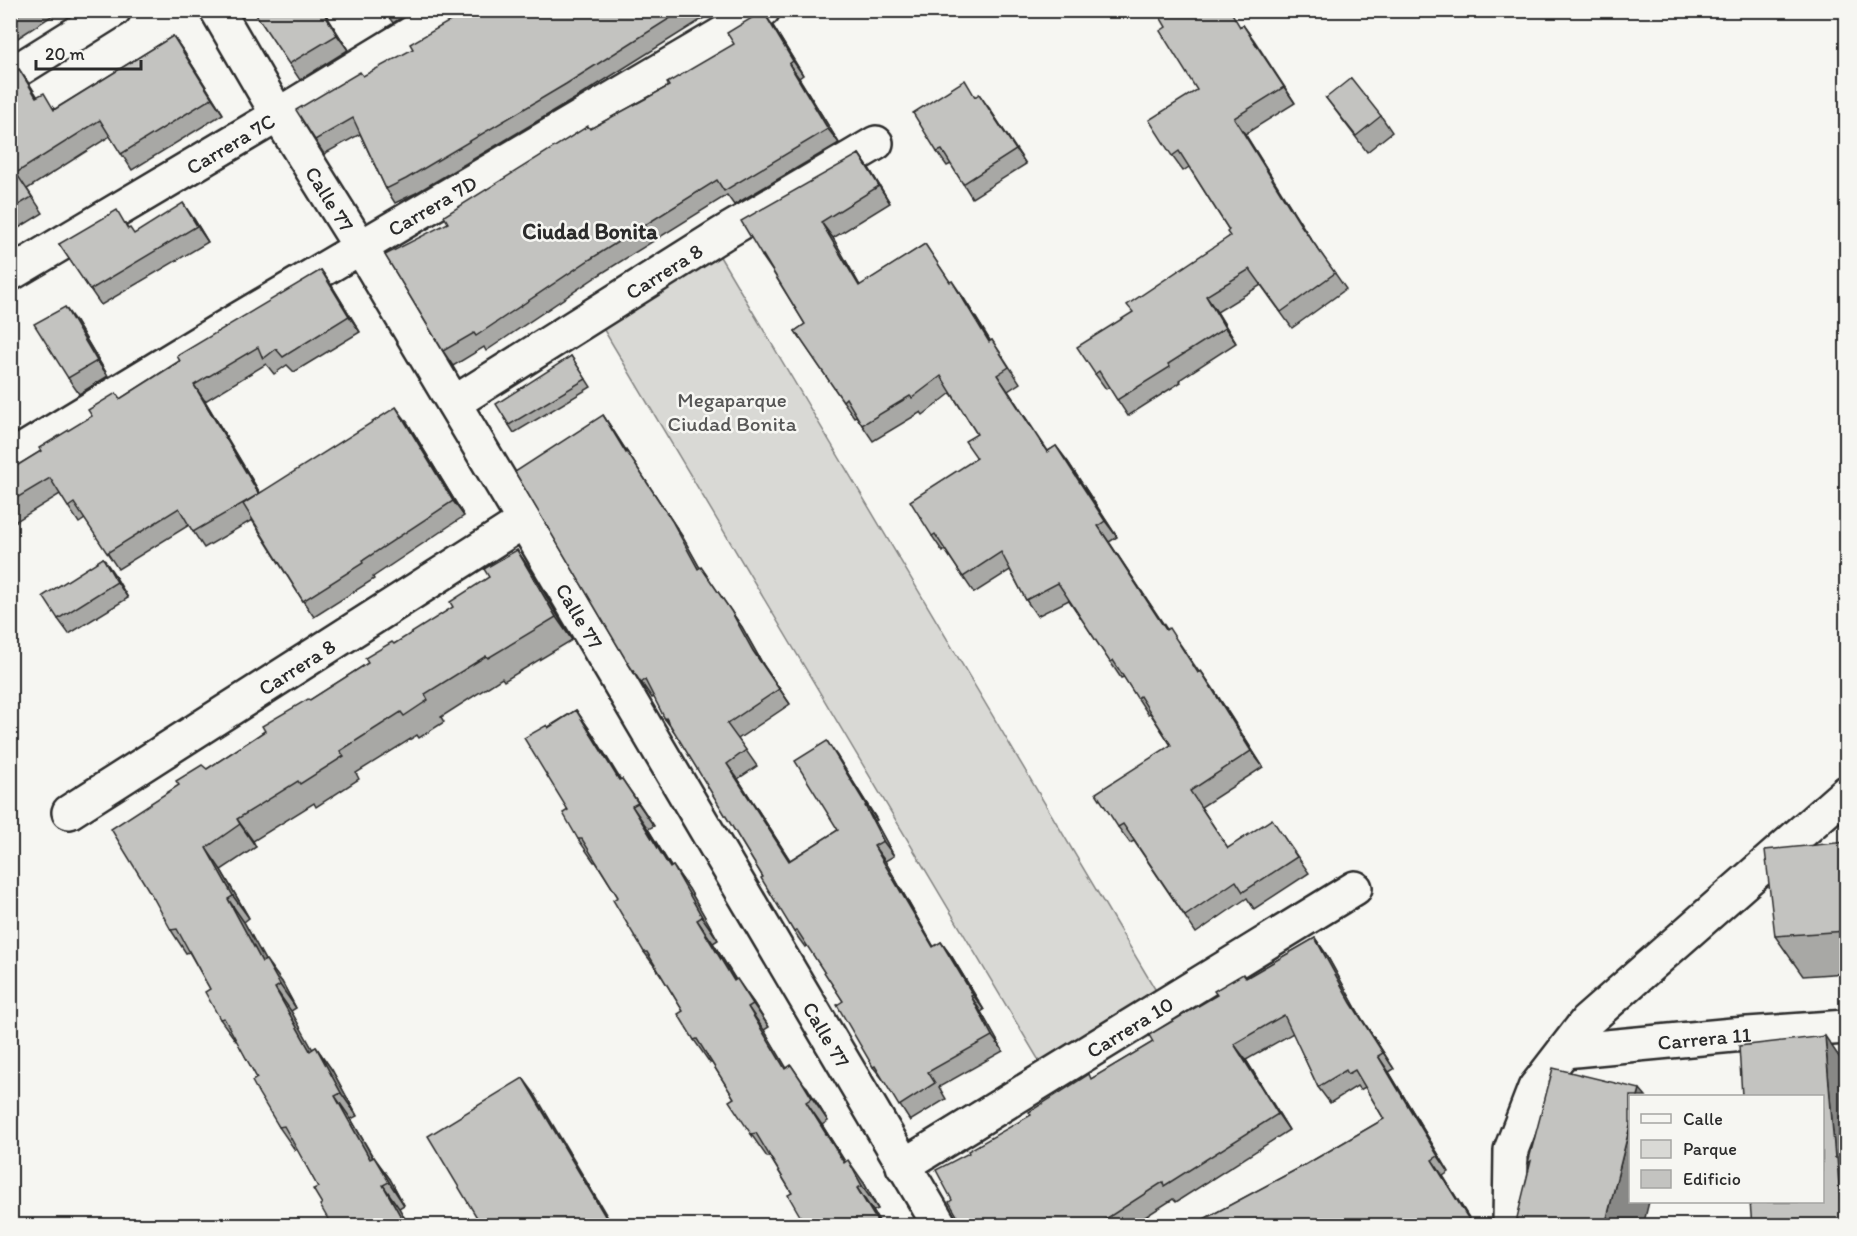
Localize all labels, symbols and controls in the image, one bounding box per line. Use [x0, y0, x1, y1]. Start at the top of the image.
scale bar [36, 33, 141, 71]
text: 20 m [45, 43, 85, 65]
street label: Carrera 7C [181, 107, 279, 179]
street label: Calle 77 [301, 161, 360, 236]
street label: Carrera 7D [383, 169, 481, 241]
district label: Ciudad Bonita [522, 218, 658, 245]
street label: Carrera 8 [621, 237, 707, 304]
park label: Megaparque Ciudad Bonita [667, 387, 797, 436]
street label: Calle 77 [551, 578, 609, 653]
street label: Carrera 8 [253, 633, 340, 700]
street label: Carrera 10 [1082, 990, 1178, 1063]
street label: Calle 77 [798, 997, 856, 1071]
street label: Carrera 11 [1656, 1021, 1752, 1055]
legend [1629, 1095, 1824, 1203]
text: Calle [1683, 1108, 1723, 1130]
text: Parque [1683, 1138, 1737, 1160]
text: Edificio [1683, 1168, 1741, 1190]

